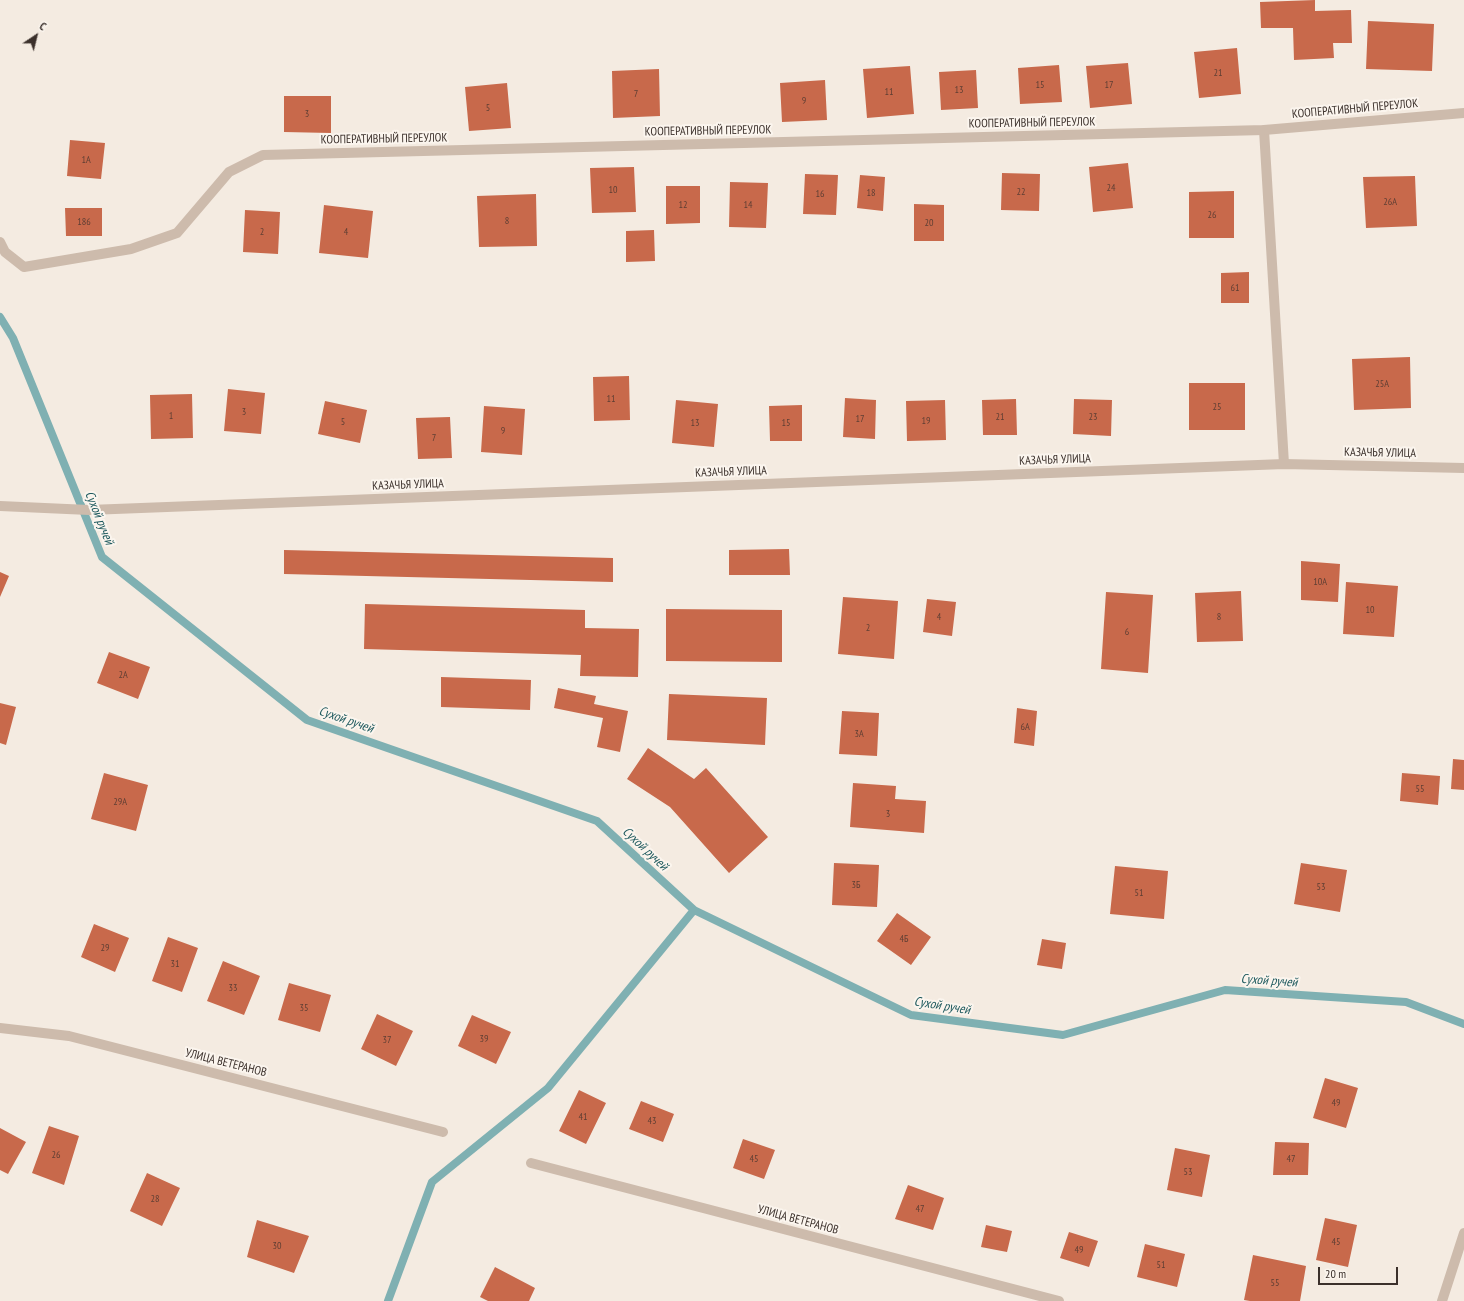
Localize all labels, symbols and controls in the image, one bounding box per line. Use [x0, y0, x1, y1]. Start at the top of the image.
north arrow [16, 16, 56, 56]
text: С [37, 19, 49, 33]
house number: 21 [1214, 67, 1222, 79]
house number: 15 [1036, 79, 1044, 91]
house number: 17 [1105, 79, 1113, 91]
house number: 13 [955, 84, 963, 96]
house number: 11 [885, 86, 893, 98]
house number: 7 [634, 88, 638, 100]
house number: 9 [802, 95, 806, 107]
street label: КООПЕРАТИВНЫЙ ПЕРЕУЛОК [1291, 96, 1419, 122]
house number: 5 [486, 102, 490, 114]
house number: 3 [305, 108, 309, 120]
street label: КООПЕРАТИВНЫЙ ПЕРЕУЛОК [969, 115, 1095, 131]
street label: КООПЕРАТИВНЫЙ ПЕРЕУЛОК [645, 123, 771, 139]
street label: КООПЕРАТИВНЫЙ ПЕРЕУЛОК [321, 131, 447, 147]
house number: 1А [81, 154, 91, 166]
house number: 24 [1107, 182, 1115, 194]
house number: 10 [609, 184, 617, 196]
house number: 22 [1017, 186, 1025, 198]
house number: 18 [867, 187, 875, 199]
house number: 16 [816, 188, 824, 200]
house number: 26А [1383, 196, 1397, 208]
house number: 12 [679, 199, 687, 211]
house number: 14 [744, 199, 752, 211]
house number: 26 [1208, 209, 1216, 221]
house number: 8 [505, 215, 509, 227]
house number: 186 [77, 216, 91, 228]
house number: 20 [925, 217, 933, 229]
house number: 2 [260, 226, 264, 238]
house number: 4 [344, 226, 348, 238]
house number: 61 [1231, 282, 1239, 294]
house number: 25А [1375, 378, 1389, 390]
house number: 11 [607, 393, 615, 405]
house number: 25 [1213, 401, 1221, 413]
house number: 3 [242, 406, 246, 418]
house number: 1 [169, 410, 173, 422]
house number: 21 [996, 411, 1004, 423]
house number: 23 [1089, 411, 1097, 423]
house number: 17 [856, 413, 864, 425]
house number: 19 [922, 415, 930, 427]
house number: 5 [341, 416, 345, 428]
house number: 13 [691, 417, 699, 429]
house number: 15 [782, 417, 790, 429]
house number: 9 [501, 425, 505, 437]
house number: 7 [432, 432, 436, 444]
street label: КАЗАЧЬЯ УЛИЦА [1344, 445, 1416, 461]
street label: КАЗАЧЬЯ УЛИЦА [1019, 452, 1091, 468]
street label: КАЗАЧЬЯ УЛИЦА [695, 464, 767, 480]
street label: КАЗАЧЬЯ УЛИЦА [372, 477, 444, 493]
water label: Сухой ручей [81, 489, 117, 547]
house number: 10А [1313, 576, 1327, 588]
house number: 10 [1366, 604, 1374, 616]
house number: 4 [937, 611, 941, 623]
house number: 8 [1217, 611, 1221, 623]
house number: 2 [866, 622, 870, 634]
house number: 6 [1125, 626, 1129, 638]
house number: 2А [118, 669, 128, 681]
water label: Сухой ручей [317, 703, 375, 737]
house number: 6А [1020, 721, 1030, 733]
house number: 3А [854, 728, 864, 740]
house number: 55 [1416, 783, 1424, 795]
house number: 29А [113, 796, 127, 808]
house number: 3 [886, 808, 890, 820]
water label: Сухой ручей [619, 824, 671, 874]
house number: 3Б [852, 879, 860, 891]
house number: 53 [1317, 881, 1325, 893]
house number: 51 [1135, 887, 1143, 899]
house number: 4Б [900, 933, 908, 945]
house number: 29 [101, 942, 109, 954]
house number: 31 [171, 958, 179, 970]
water label: Сухой ручей [1240, 971, 1298, 991]
house number: 33 [229, 982, 237, 994]
water label: Сухой ручей [913, 994, 971, 1018]
house number: 35 [300, 1002, 308, 1014]
house number: 39 [480, 1033, 488, 1045]
house number: 37 [383, 1034, 391, 1046]
street label: УЛИЦА ВЕТЕРАНОВ [184, 1046, 268, 1080]
house number: 49 [1332, 1097, 1340, 1109]
house number: 41 [579, 1111, 587, 1123]
house number: 43 [648, 1115, 656, 1127]
house number: 26 [52, 1149, 60, 1161]
house number: 45 [750, 1153, 758, 1165]
house number: 47 [1287, 1153, 1295, 1165]
house number: 53 [1184, 1166, 1192, 1178]
house number: 28 [151, 1193, 159, 1205]
street label: УЛИЦА ВЕТЕРАНОВ [756, 1202, 840, 1238]
house number: 47 [916, 1203, 924, 1215]
house number: 45 [1332, 1236, 1340, 1248]
house number: 30 [273, 1240, 281, 1252]
house number: 49 [1075, 1244, 1083, 1256]
house number: 51 [1157, 1259, 1165, 1271]
scale bar [1320, 1259, 1400, 1285]
text: 20 m [1325, 1266, 1346, 1281]
house number: 55 [1271, 1277, 1279, 1289]

